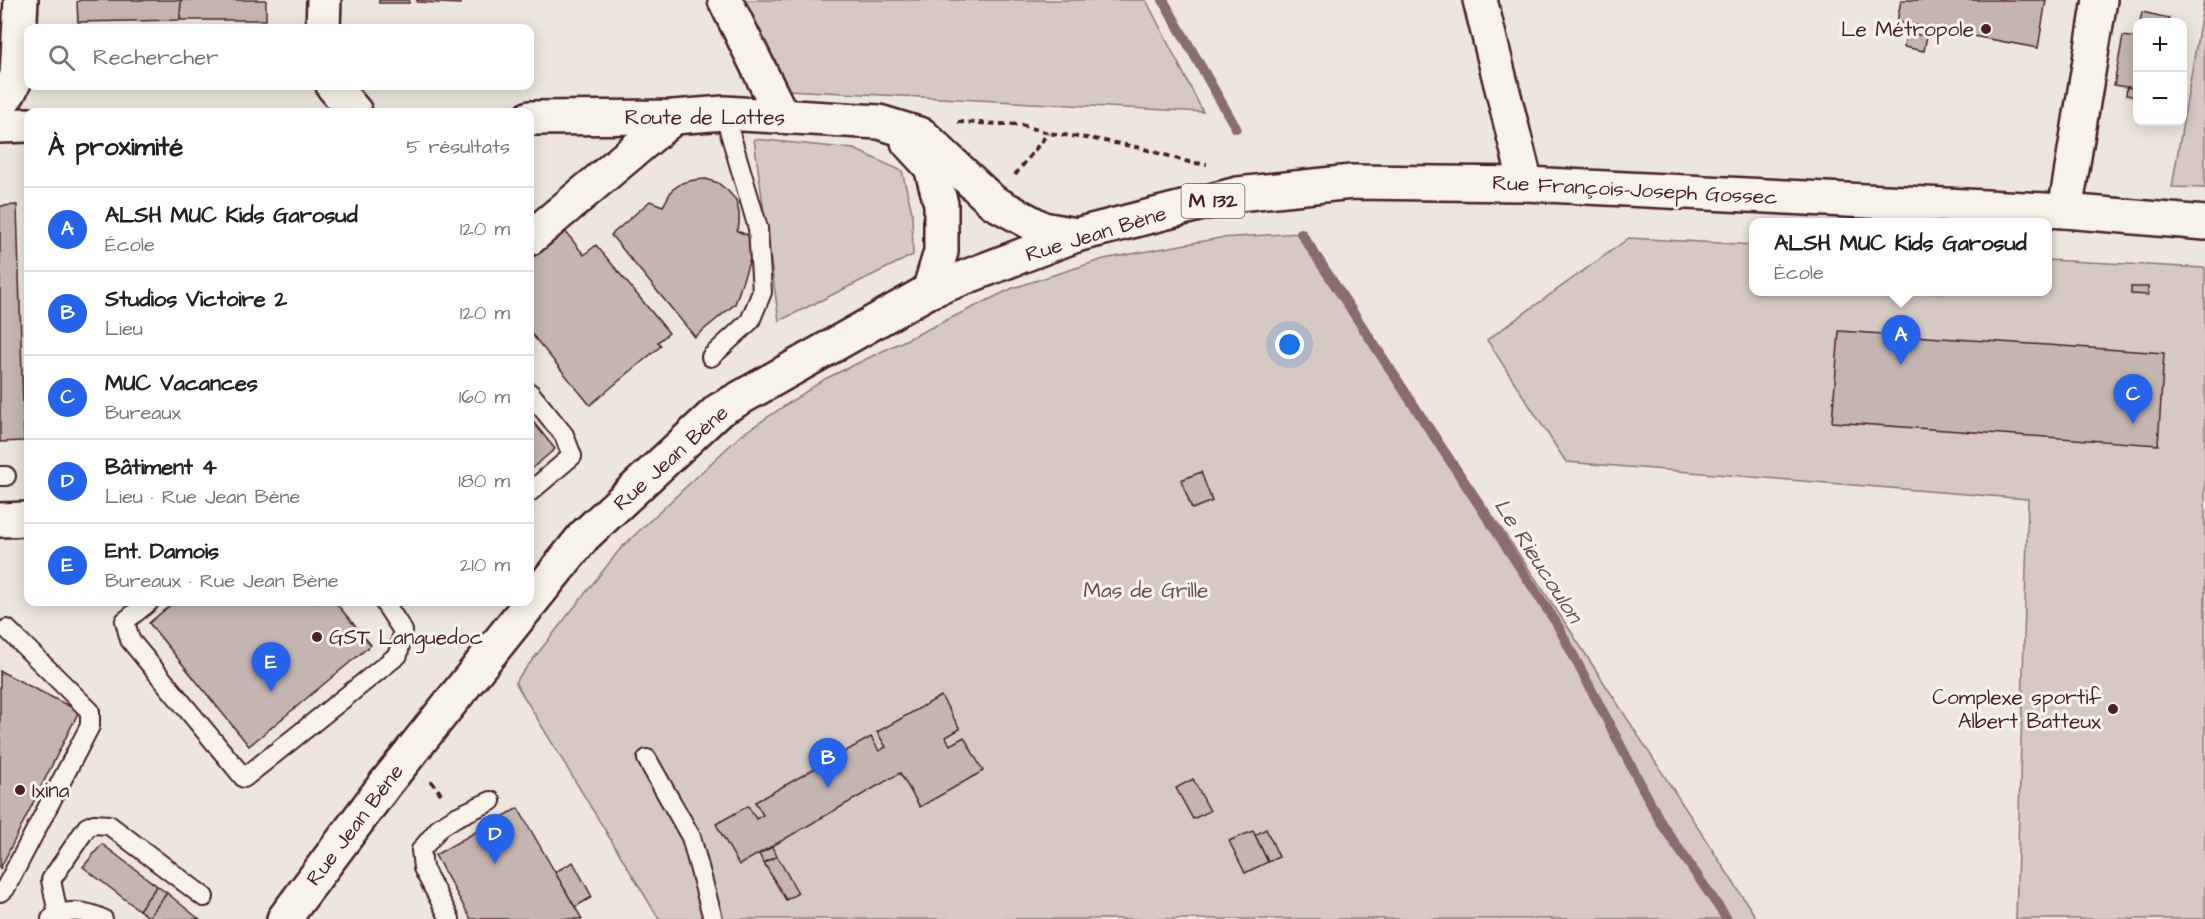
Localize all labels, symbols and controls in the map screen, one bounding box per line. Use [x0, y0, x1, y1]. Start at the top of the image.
place label: Le Métropole [1841, 15, 1974, 45]
map controls [2133, 18, 2187, 126]
button: + [2133, 18, 2187, 72]
marker: Le Métropole [1979, 22, 1993, 36]
search box [24, 24, 534, 90]
icon: search [45, 41, 78, 74]
text: Rechercher [93, 42, 218, 73]
button: − [2133, 72, 2187, 126]
street label: Route de Lattes [625, 103, 785, 132]
text: À proximité [48, 129, 183, 165]
text: 5 résultats [406, 133, 510, 161]
street label: Rue François-Joseph Gossec [1492, 168, 1778, 213]
road number: M 132 [1182, 184, 1244, 218]
street label: Rue Jean Bène [1022, 199, 1170, 269]
text: ALSH MUC Kids Garosud [105, 200, 358, 231]
text: A [61, 215, 74, 243]
text: 120 m [460, 215, 510, 243]
popup [1749, 218, 2052, 296]
text: ALSH MUC Kids Garosud [1774, 228, 2027, 259]
text: École [105, 231, 155, 259]
text: École [1774, 259, 1824, 287]
text: Studios Victoire 2 [105, 284, 287, 315]
text: B [60, 299, 75, 327]
text: 120 m [460, 299, 510, 327]
text: Lieu [105, 315, 143, 343]
pin: A [1882, 316, 1920, 365]
your location [1275, 330, 1304, 359]
text: MUC Vacances [105, 368, 258, 399]
pin: C [2114, 374, 2152, 424]
text: C [60, 383, 75, 411]
text: 160 m [459, 383, 510, 411]
street label: Rue Jean Bène [607, 398, 735, 518]
text: Bureaux [105, 399, 181, 427]
text: Bâtiment 4 [105, 452, 217, 483]
text: D [61, 467, 74, 495]
text: 180 m [458, 467, 510, 495]
text: Lieu · Rue Jean Bène [105, 483, 300, 511]
water label: Le Rieucoulon [1486, 493, 1591, 631]
text: Ent. Damois [105, 536, 219, 567]
text: E [62, 551, 73, 579]
text: 210 m [460, 551, 510, 579]
text: Bureaux · Rue Jean Bène [105, 567, 339, 595]
park label: Mas de Grille [1084, 576, 1208, 605]
place label: GST Languedoc [329, 623, 483, 654]
marker: GST Languedoc [310, 630, 324, 644]
pin: E [252, 642, 290, 692]
place label: Complexe sportif Albert Batteux [1932, 683, 2102, 736]
marker: Complexe sportif Albert Batteux [2106, 702, 2120, 716]
pin: B [808, 738, 848, 788]
street label: Rue Jean Bène [300, 758, 410, 892]
place label: Ixina [32, 776, 70, 805]
marker: Ixina [13, 783, 27, 797]
pin: D [476, 814, 514, 864]

